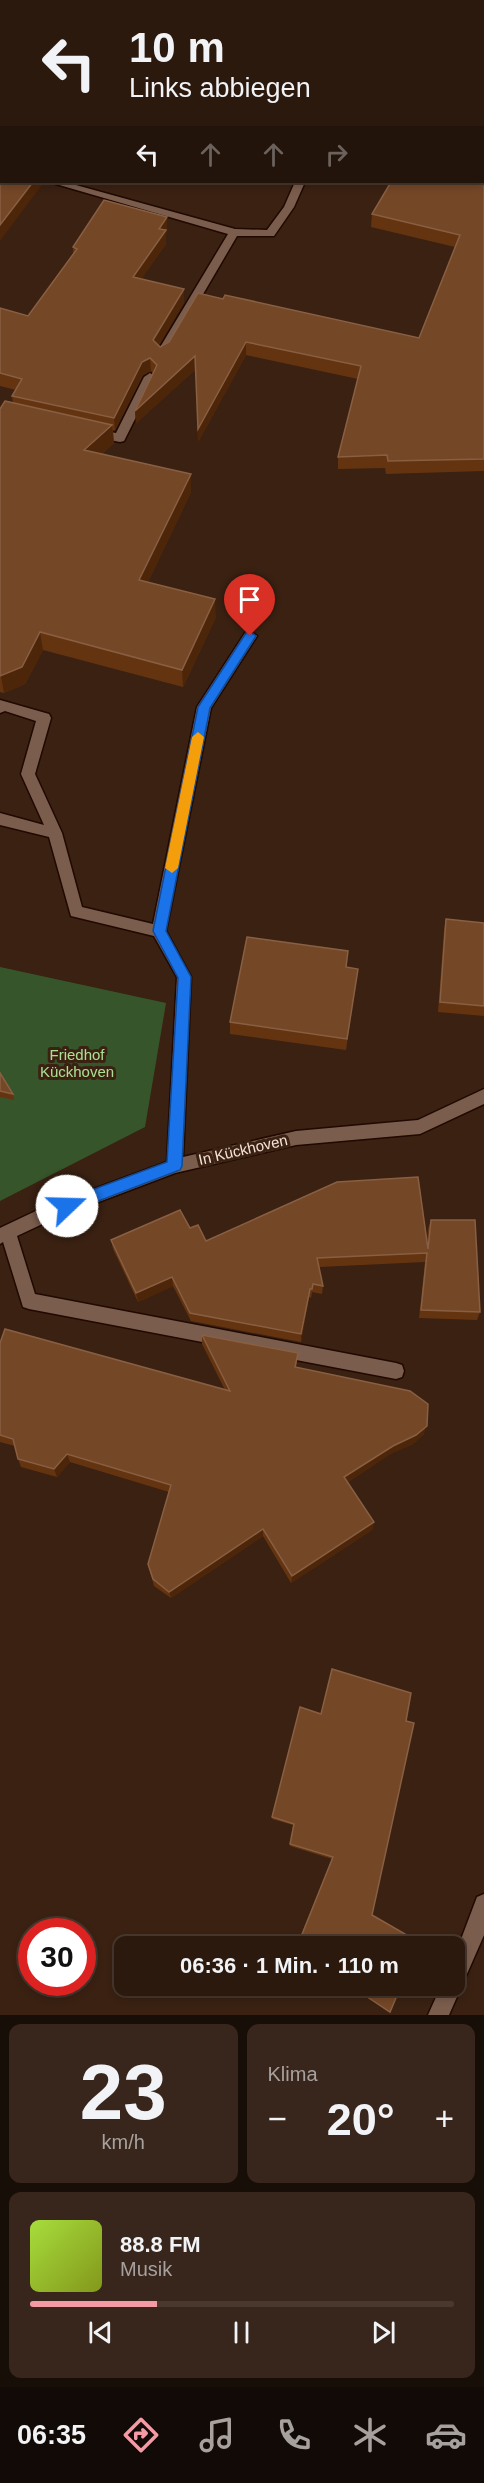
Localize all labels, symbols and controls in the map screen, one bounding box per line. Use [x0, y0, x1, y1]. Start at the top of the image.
icon: left [30, 24, 108, 102]
text: 10 m [129, 24, 225, 71]
text: Links abbiegen [129, 73, 311, 103]
icon: left [131, 138, 164, 171]
icon: ahead [194, 138, 227, 171]
icon: ahead [257, 138, 290, 171]
icon: right [320, 138, 353, 171]
pin [224, 574, 275, 636]
icon: arrive [233, 583, 266, 616]
park label: Friedhof Kückhoven [40, 1046, 114, 1080]
street label: In Kückhoven [197, 1131, 289, 1168]
position arrow [35, 1174, 99, 1238]
speed limit sign: 30 [18, 1918, 96, 1996]
text: 06:36 · 1 Min. · 110 m [180, 1953, 399, 1978]
text: 23 [80, 2048, 167, 2136]
text: Klima [268, 2063, 318, 2085]
text: 20° [327, 2094, 395, 2145]
text: − [268, 2100, 287, 2137]
text: + [435, 2100, 454, 2137]
text: km/h [102, 2131, 145, 2153]
text: 88.8 FM [120, 2232, 201, 2257]
text: Musik [120, 2258, 172, 2280]
icon: previous [84, 2316, 117, 2349]
icon: pause [225, 2316, 258, 2349]
icon: next [367, 2316, 400, 2349]
icon: directions [120, 2414, 162, 2456]
icon: music [196, 2414, 238, 2456]
icon: phone [273, 2414, 315, 2456]
icon: climate [349, 2414, 391, 2456]
icon: car [425, 2414, 467, 2456]
text: 06:35 [17, 2420, 86, 2450]

